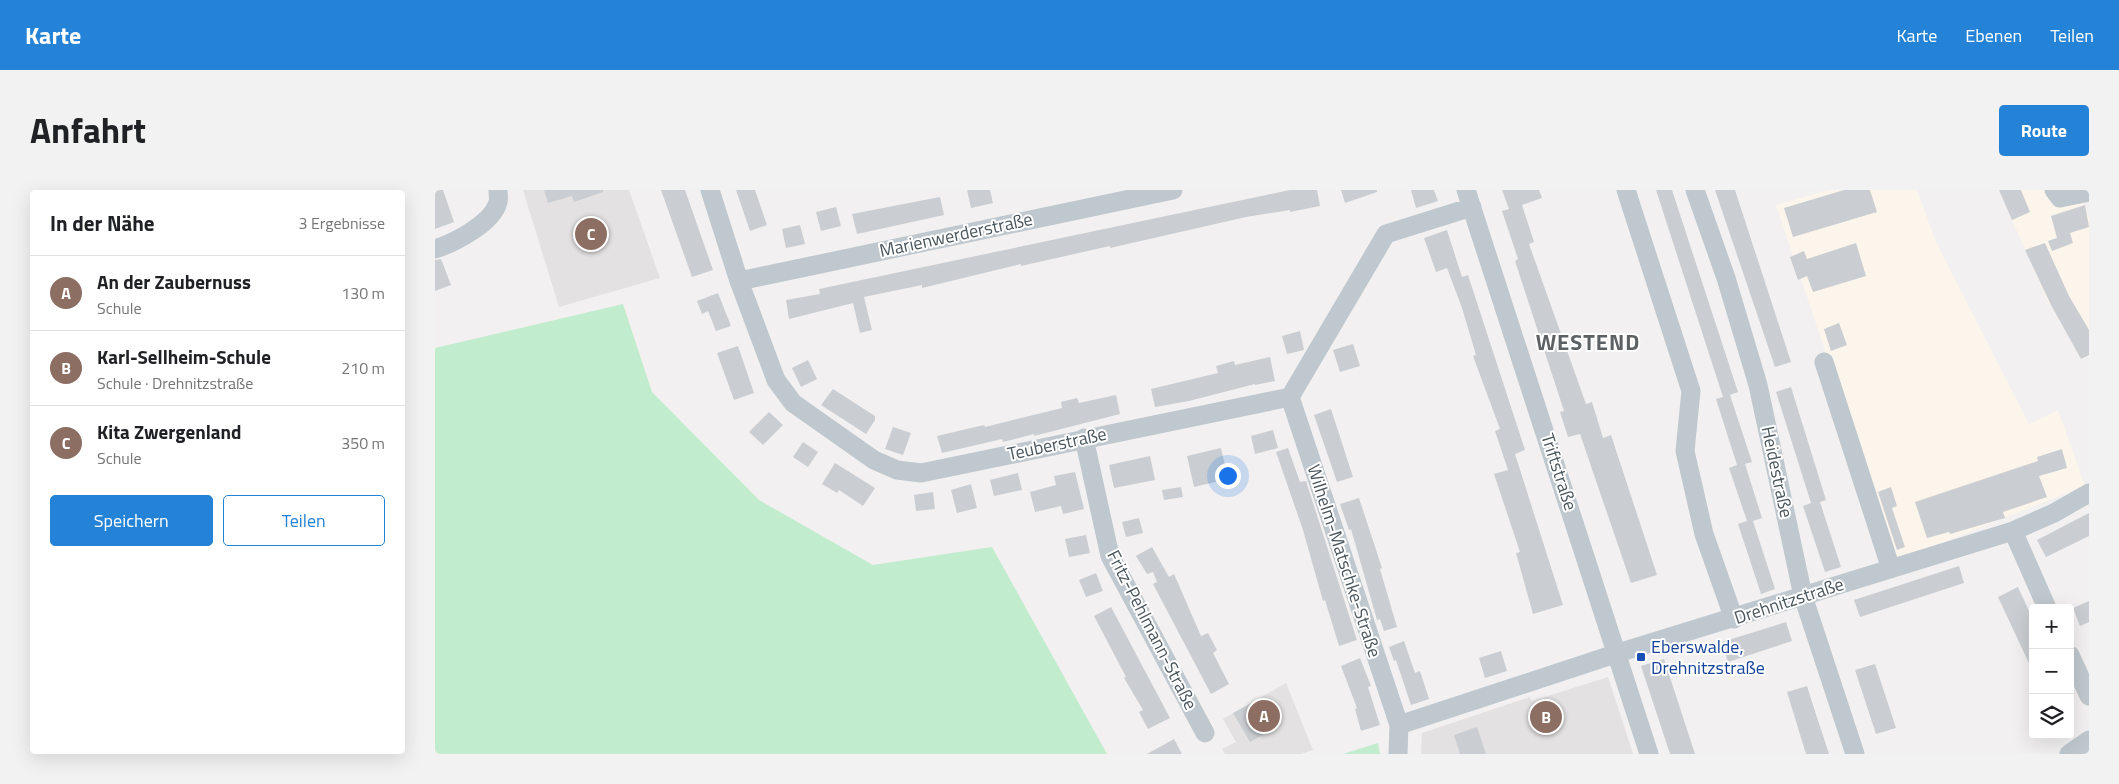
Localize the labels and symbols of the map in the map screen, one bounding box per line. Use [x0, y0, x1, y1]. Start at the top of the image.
street label: Marienwerderstraße [877, 205, 1035, 264]
pin: C [575, 215, 607, 253]
district label: WESTEND [1536, 325, 1640, 359]
street label: Teuberstraße [1005, 420, 1109, 467]
street label: Heidestraße [1755, 424, 1800, 520]
street label: Triftstraße [1534, 430, 1585, 514]
street label: Wilhelm-Matschke-Straße [1300, 461, 1388, 661]
your location [1215, 463, 1241, 489]
street label: Fritz-Pehlmann-Straße [1100, 545, 1204, 714]
street label: Drehnitzstraße [1731, 570, 1847, 631]
place label: Eberswalde, Drehnitzstraße [1651, 633, 1765, 681]
marker: Eberswalde, Drehnitzstraße [1635, 651, 1647, 663]
pin: A [1248, 697, 1280, 735]
pin: B [1530, 698, 1562, 736]

